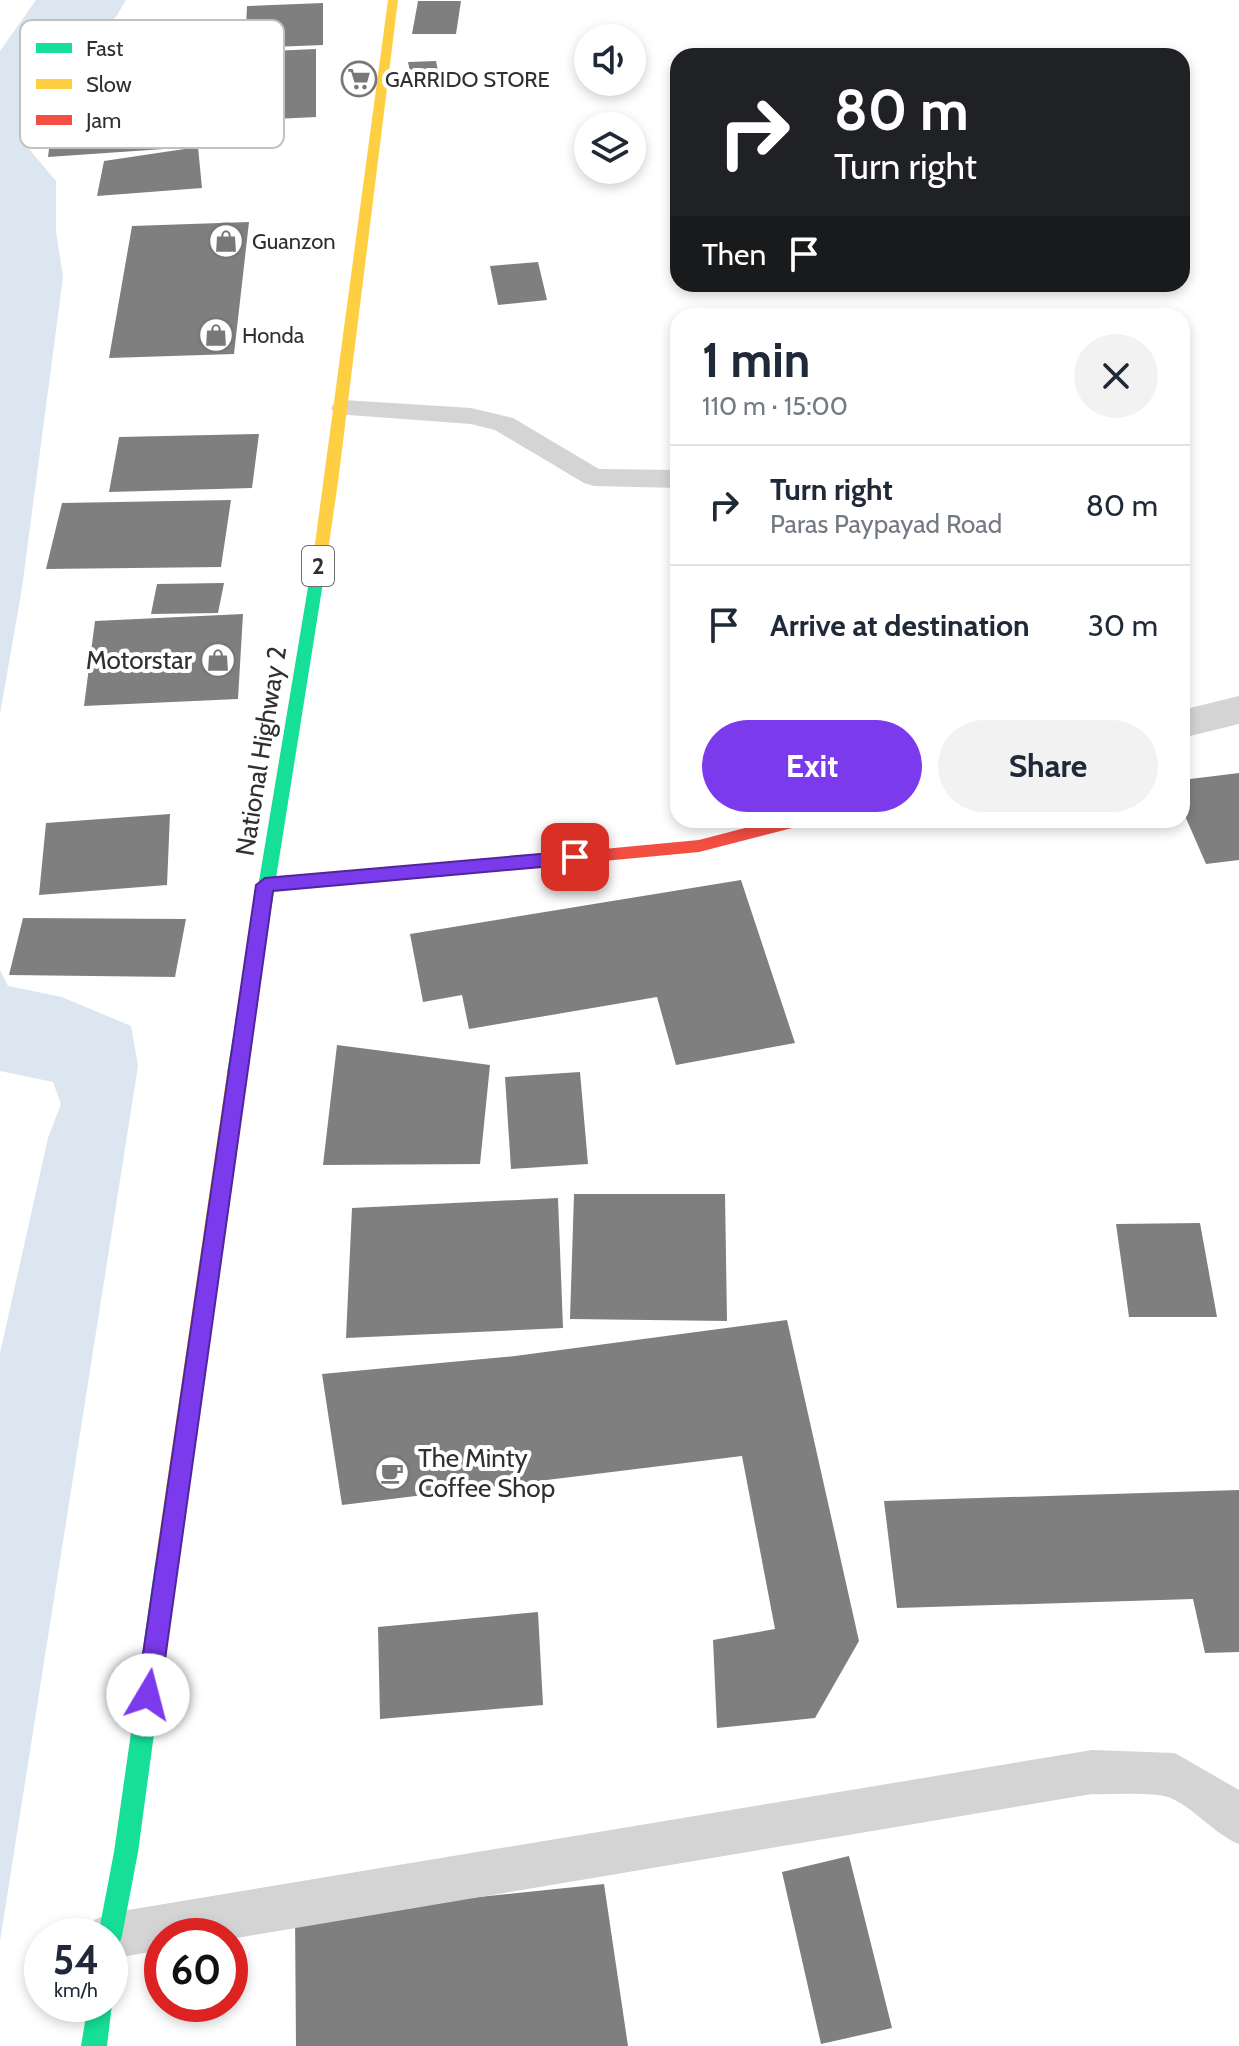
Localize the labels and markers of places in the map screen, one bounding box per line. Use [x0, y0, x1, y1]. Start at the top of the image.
supermarket icon: GARRIDO STORE [340, 60, 378, 98]
place label: GARRIDO STORE [385, 66, 550, 93]
shop icon: Guanzon [207, 222, 245, 260]
place label: Guanzon [252, 228, 336, 255]
shop icon: Honda [197, 316, 235, 354]
place label: Honda [242, 322, 305, 349]
shop icon: Motorstar [199, 641, 237, 679]
place label: Motorstar [86, 644, 193, 676]
pin [541, 823, 609, 891]
place label: The Minty Coffee Shop [418, 1442, 555, 1504]
cafe icon: The Minty Coffee Shop [373, 1454, 411, 1492]

